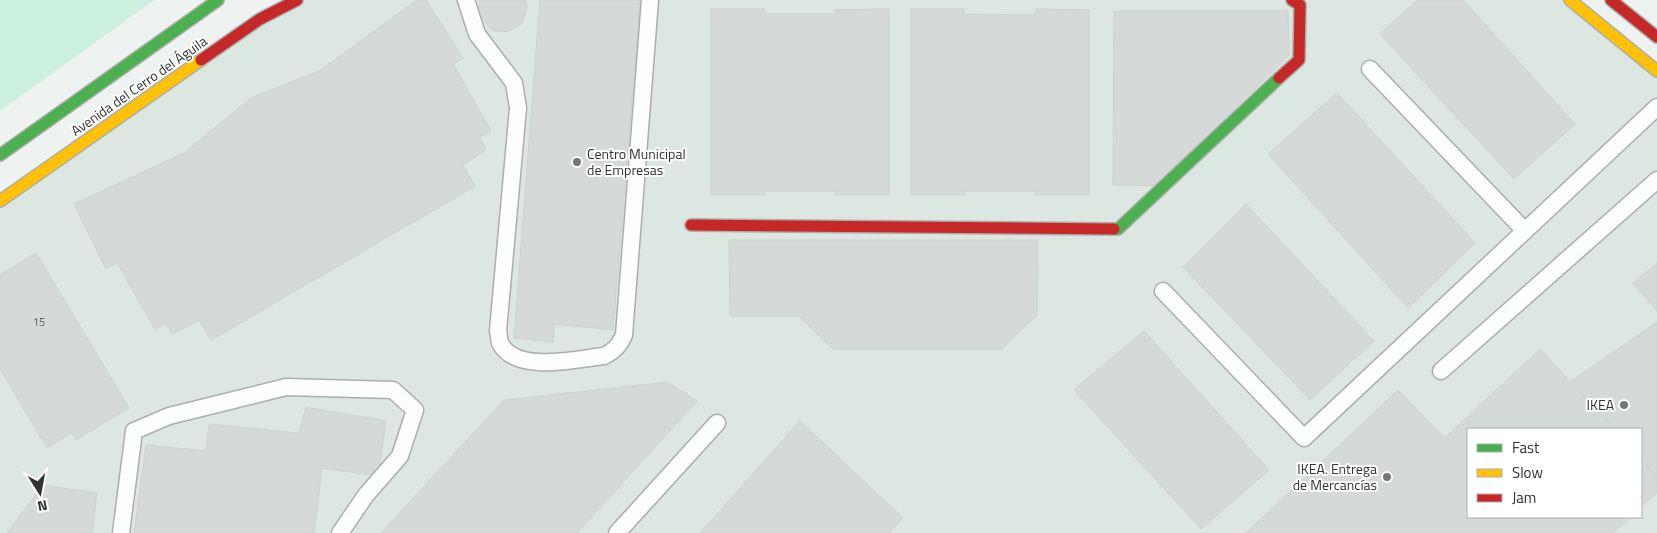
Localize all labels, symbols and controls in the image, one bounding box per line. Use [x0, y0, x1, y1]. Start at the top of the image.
street label: Avenida del Cerro del Águila [66, 30, 211, 141]
place label: Centro Municipal de Empresas [587, 143, 686, 180]
marker: Centro Municipal de Empresas [571, 156, 583, 168]
house number: 15 [33, 314, 45, 330]
place label: IKEA [1587, 394, 1615, 415]
marker: IKEA [1618, 399, 1630, 411]
legend [1467, 428, 1642, 518]
text: Fast [1512, 436, 1540, 459]
place label: IKEA. Entrega de Mercancías [1293, 458, 1377, 495]
text: Slow [1512, 461, 1543, 484]
north arrow [15, 468, 65, 518]
marker: IKEA. Entrega de Mercancías [1381, 471, 1393, 483]
text: Jam [1512, 486, 1536, 509]
text: N [36, 495, 49, 517]

